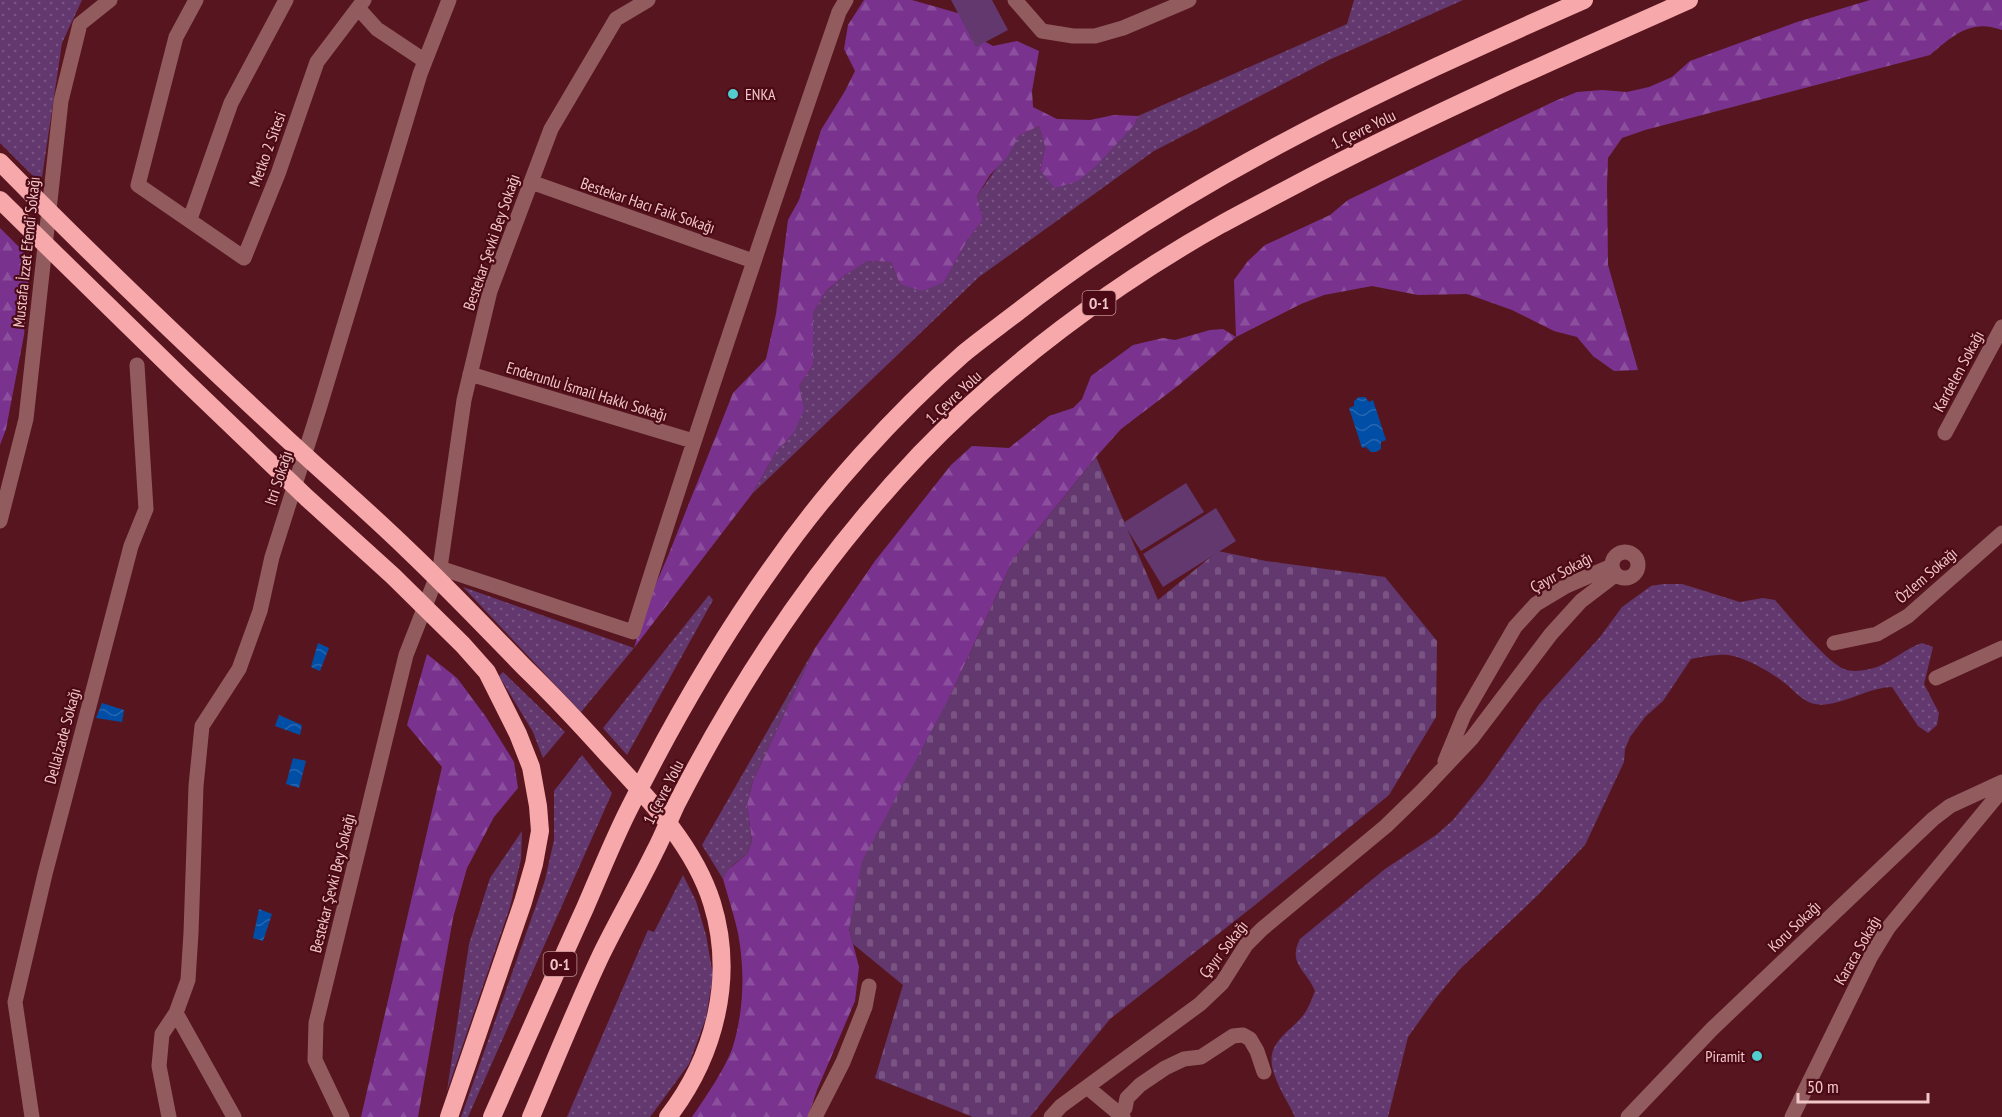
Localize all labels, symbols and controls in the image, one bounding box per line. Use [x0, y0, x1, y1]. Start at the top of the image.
place label: ENKA [745, 84, 776, 104]
marker: ENKA [726, 87, 740, 101]
street label: 1. Çevre Yolu [1327, 105, 1399, 153]
street label: Metko 2 Sitesi [244, 109, 290, 189]
street label: Bestekar Şevki Bey Sokağı [458, 171, 524, 313]
street label: Bestekar Hacı Faik Sokağı [578, 173, 718, 237]
street label: Mustafa İzzet Efendi Sokağı [8, 176, 44, 328]
road number: O-1 [1082, 291, 1116, 315]
street label: Kardelen Sokağı [1928, 327, 1988, 415]
street label: Enderunlu İsmail Hakkı Sokağı [504, 357, 670, 425]
street label: 1. Çevre Yolu [921, 366, 985, 428]
street label: Itri Sokağı [260, 448, 296, 508]
street label: Özlem Sokağı [1891, 543, 1961, 607]
street label: Çayır Sokağı [1526, 547, 1596, 597]
street label: Dellalzade Sokağı [40, 686, 84, 786]
street label: 1. Çevre Yolu [638, 756, 688, 828]
street label: Bestekar Şevki Bey Sokağı [305, 811, 359, 955]
street label: Koru Sokağı [1763, 896, 1825, 956]
street label: Karaca Sokağı [1829, 912, 1885, 988]
street label: Çayır Sokağı [1194, 916, 1252, 982]
road number: O-1 [544, 952, 576, 976]
place label: Piramit [1705, 1046, 1746, 1066]
marker: Piramit [1750, 1049, 1764, 1063]
scale bar [1798, 1066, 1928, 1104]
text: 50 m [1807, 1075, 1839, 1098]

